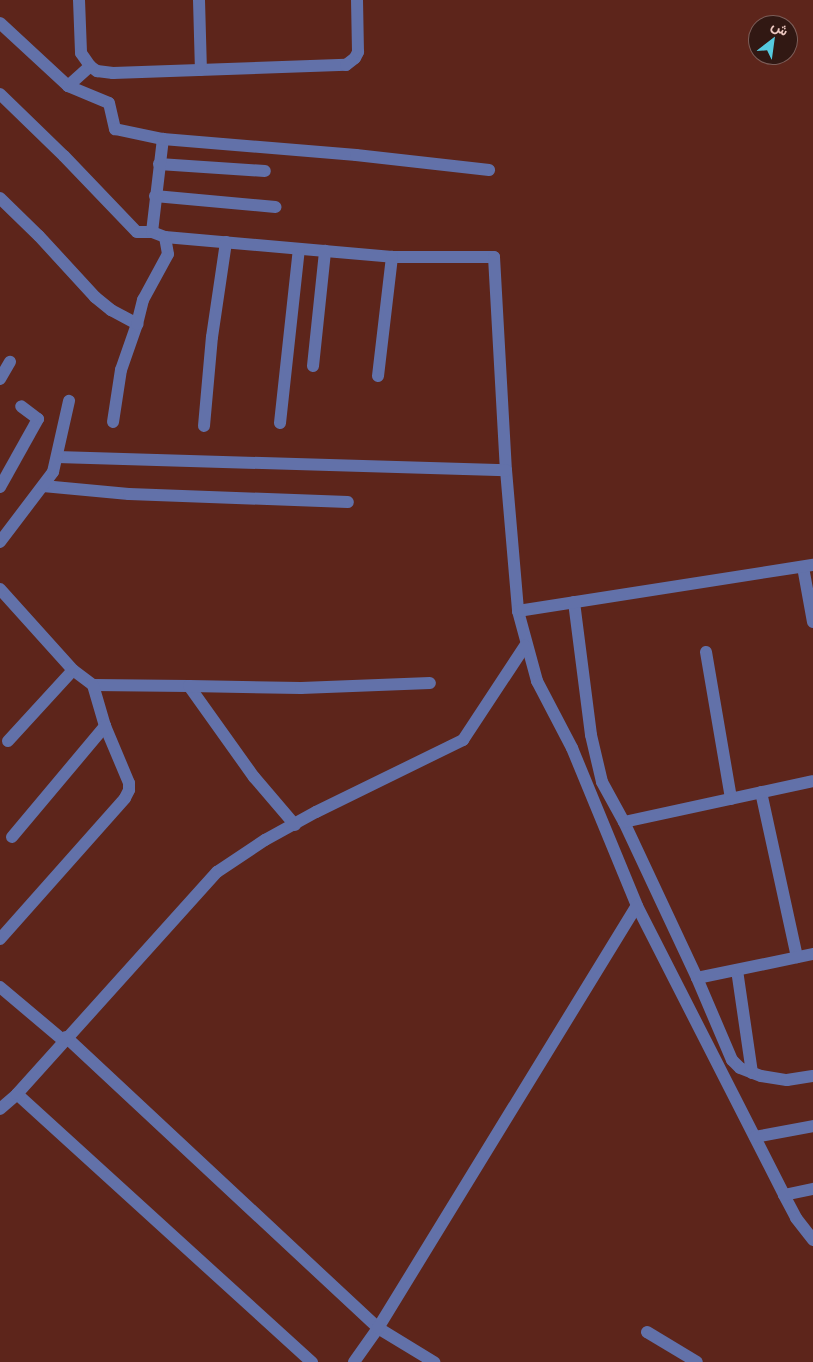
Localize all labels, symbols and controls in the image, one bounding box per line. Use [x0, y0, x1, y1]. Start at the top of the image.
north arrow [748, 15, 798, 65]
text: ش [768, 16, 792, 40]

